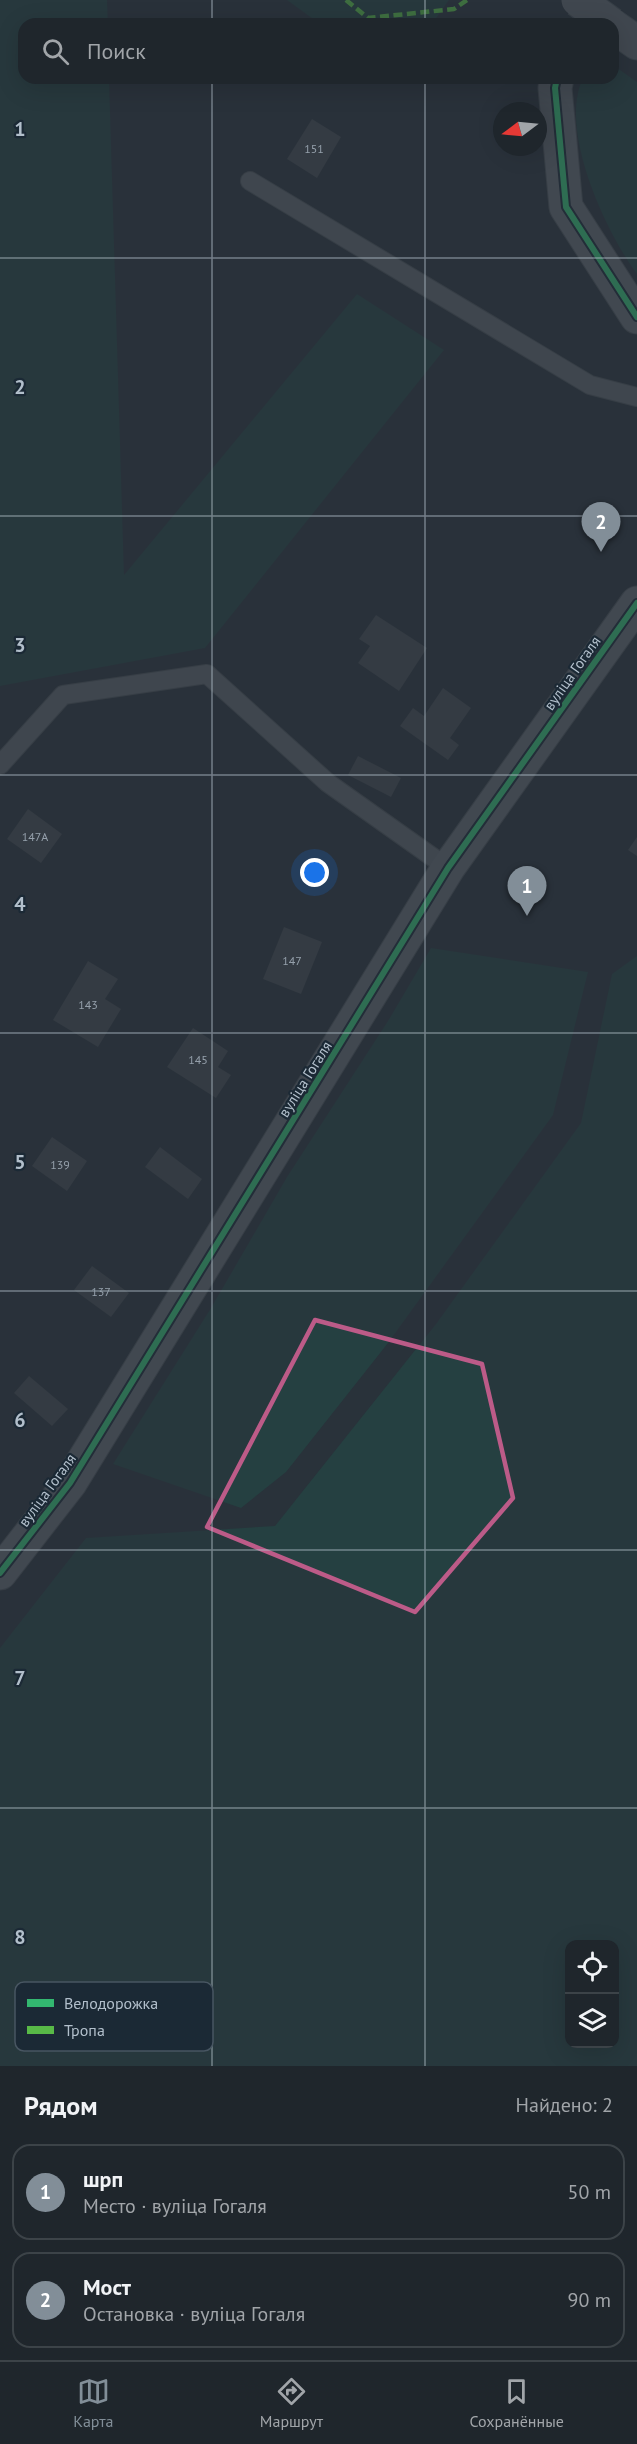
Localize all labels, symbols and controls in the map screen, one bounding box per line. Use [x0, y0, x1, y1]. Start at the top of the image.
search box [18, 18, 619, 84]
icon: search [39, 35, 72, 68]
text: Поиск [87, 37, 146, 65]
north arrow [493, 102, 547, 156]
text: 1 [14, 116, 26, 142]
house number: 151 [304, 141, 324, 156]
text: 2 [14, 374, 26, 400]
pin: 2 [582, 502, 620, 552]
text: 3 [14, 632, 26, 658]
street label: вуліца Гогаля [540, 632, 604, 714]
house number: 147А [22, 829, 48, 844]
your location [300, 858, 329, 887]
pin: 1 [508, 866, 546, 916]
text: 4 [14, 891, 26, 917]
house number: 147 [282, 953, 302, 968]
house number: 143 [78, 997, 98, 1012]
street label: вуліца Гогаля [274, 1037, 336, 1121]
house number: 145 [188, 1052, 208, 1067]
text: 5 [14, 1149, 26, 1175]
house number: 139 [50, 1157, 70, 1172]
house number: 137 [91, 1284, 111, 1299]
text: 6 [14, 1407, 26, 1433]
street label: вуліца Гогаля [14, 1450, 80, 1530]
text: 7 [14, 1665, 26, 1691]
text: 8 [14, 1924, 26, 1950]
map controls [565, 1940, 619, 2048]
button: locate [565, 1940, 619, 1994]
legend [15, 1982, 213, 2051]
text: Велодорожка [64, 1993, 158, 2013]
button: layers [565, 1994, 619, 2048]
text: Тропа [64, 2020, 105, 2040]
text: Рядом [24, 2089, 98, 2122]
text: Найдено: 2 [516, 2092, 613, 2118]
text: шрп [83, 2165, 123, 2193]
text: 1 [40, 2179, 51, 2205]
text: 50 m [568, 2179, 611, 2205]
text: Место · вуліца Гогаля [83, 2193, 267, 2219]
text: Мост [83, 2273, 131, 2301]
text: 2 [40, 2287, 51, 2313]
text: 90 m [568, 2287, 611, 2313]
text: Остановка · вуліца Гогаля [83, 2301, 305, 2327]
tab: Карта [73, 2375, 114, 2431]
tab: Маршрут [260, 2375, 323, 2431]
tab: Сохранённые [469, 2375, 564, 2431]

